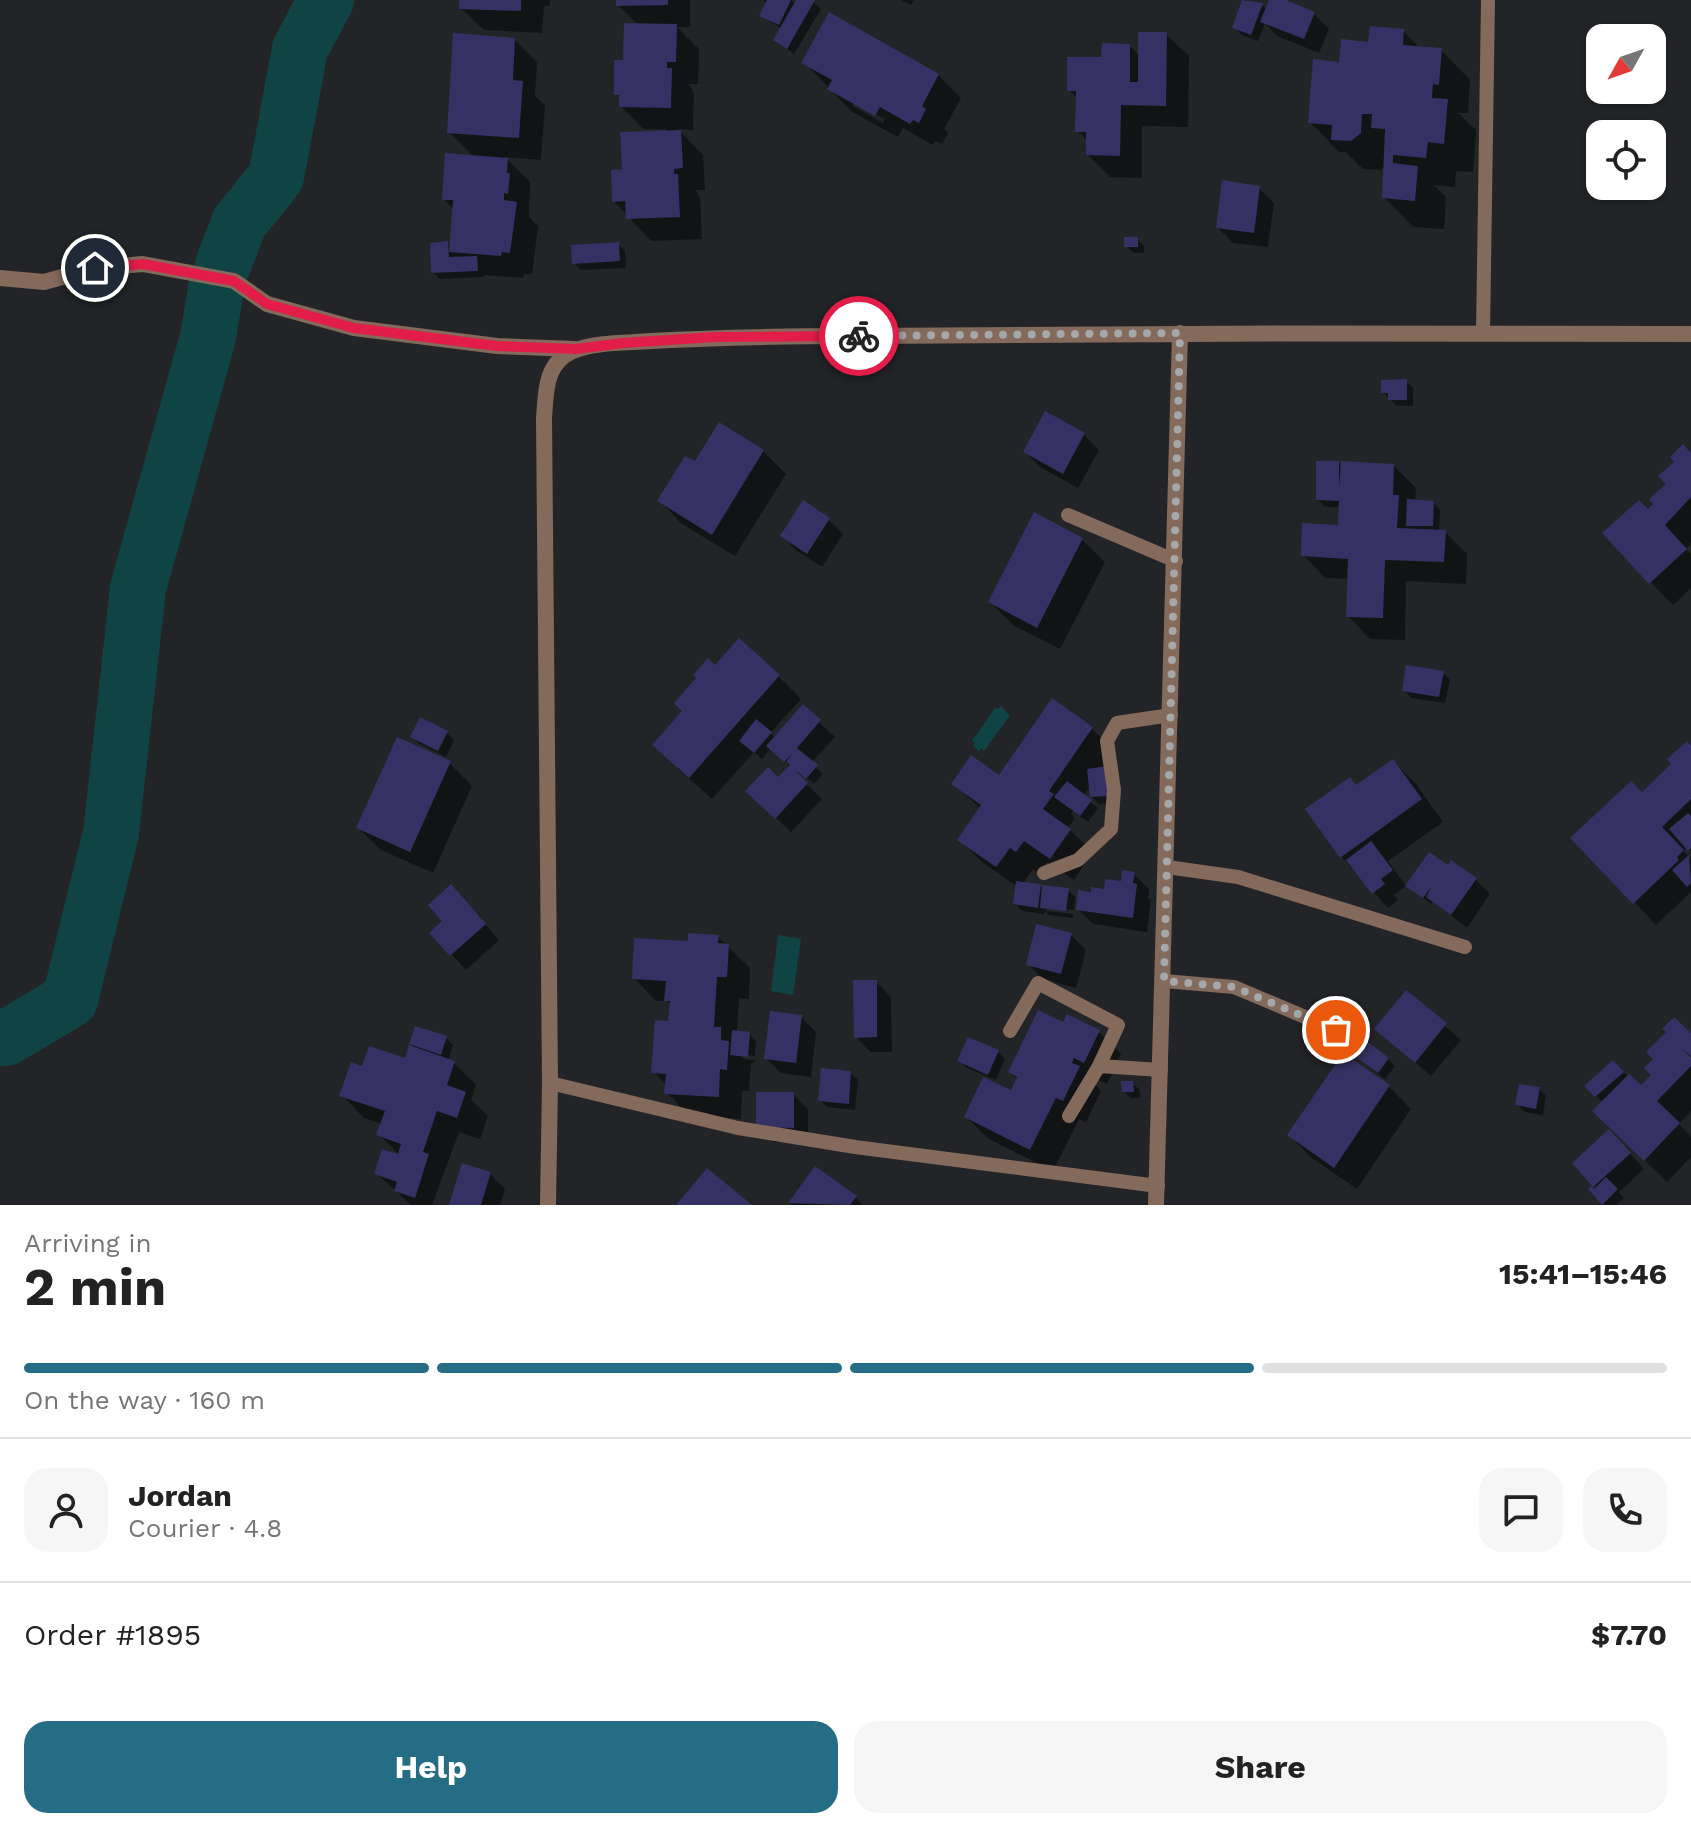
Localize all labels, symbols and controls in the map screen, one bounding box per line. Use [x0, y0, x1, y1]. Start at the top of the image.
north arrow [1586, 24, 1666, 104]
map controls [1586, 24, 1666, 200]
button: locate [1586, 120, 1666, 200]
pin [61, 234, 129, 302]
icon: home [73, 246, 117, 290]
courier [819, 296, 899, 376]
icon: bike [837, 314, 881, 358]
pin [1302, 996, 1370, 1064]
icon: bag [1314, 1008, 1358, 1052]
text: Arriving in [24, 1228, 152, 1258]
text: 15:41–15:46 [1499, 1256, 1667, 1291]
text: 2 min [24, 1257, 166, 1318]
text: On the way · 160 m [24, 1385, 265, 1415]
button: person [24, 1468, 108, 1552]
button: chat [1479, 1468, 1563, 1552]
button: phone [1583, 1468, 1667, 1552]
text: Jordan [128, 1478, 232, 1513]
text: Courier · 4.8 [128, 1513, 282, 1543]
text: Order #1895 [24, 1617, 201, 1652]
text: $7.70 [1591, 1617, 1667, 1652]
button: Help [24, 1721, 838, 1813]
button: Share [854, 1721, 1667, 1813]

